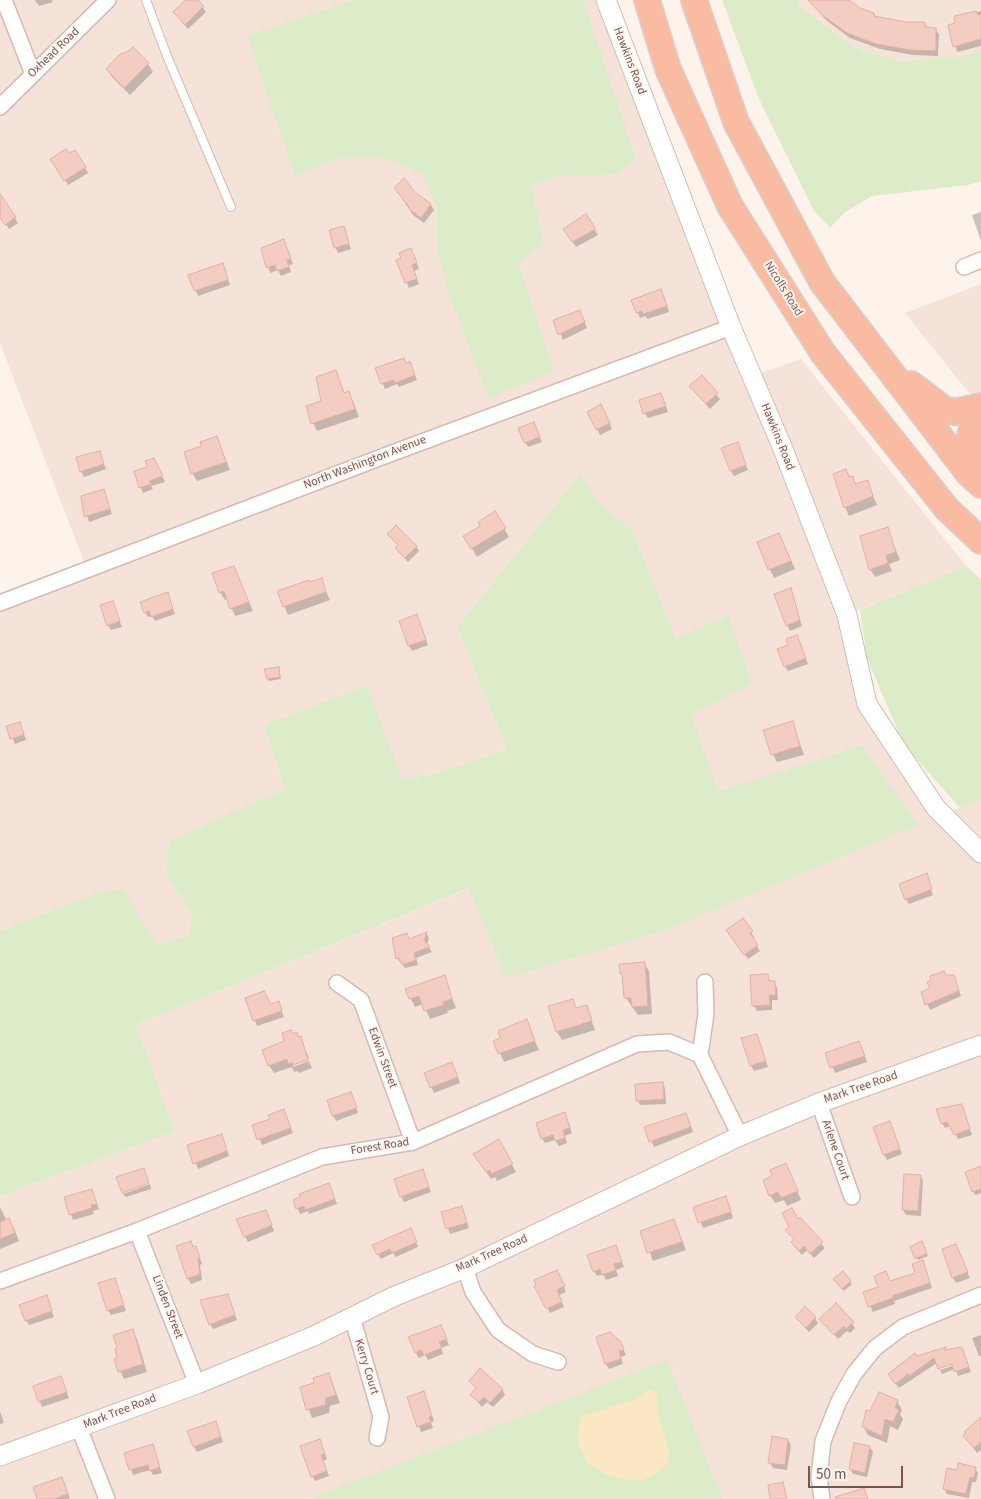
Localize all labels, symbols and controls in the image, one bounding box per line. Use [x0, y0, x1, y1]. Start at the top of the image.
street label: Oxhead Road [25, 25, 83, 81]
street label: Hawkins Road [610, 25, 648, 97]
street label: Nicolls Road [761, 259, 805, 319]
street label: Hawkins Road [757, 401, 797, 473]
street label: North Washington Avenue [302, 433, 428, 493]
street label: Edwin Street [364, 1026, 400, 1090]
street label: Mark Tree Road [822, 1069, 900, 1107]
street label: Arlene Court [818, 1118, 852, 1182]
street label: Forest Road [350, 1135, 410, 1159]
street label: Mark Tree Road [454, 1232, 530, 1276]
street label: Linden Street [148, 1273, 186, 1341]
street label: Kerry Court [351, 1337, 381, 1397]
street label: Mark Tree Road [81, 1391, 159, 1433]
scale bar [811, 1456, 906, 1488]
text: 50 m [816, 1464, 846, 1485]

